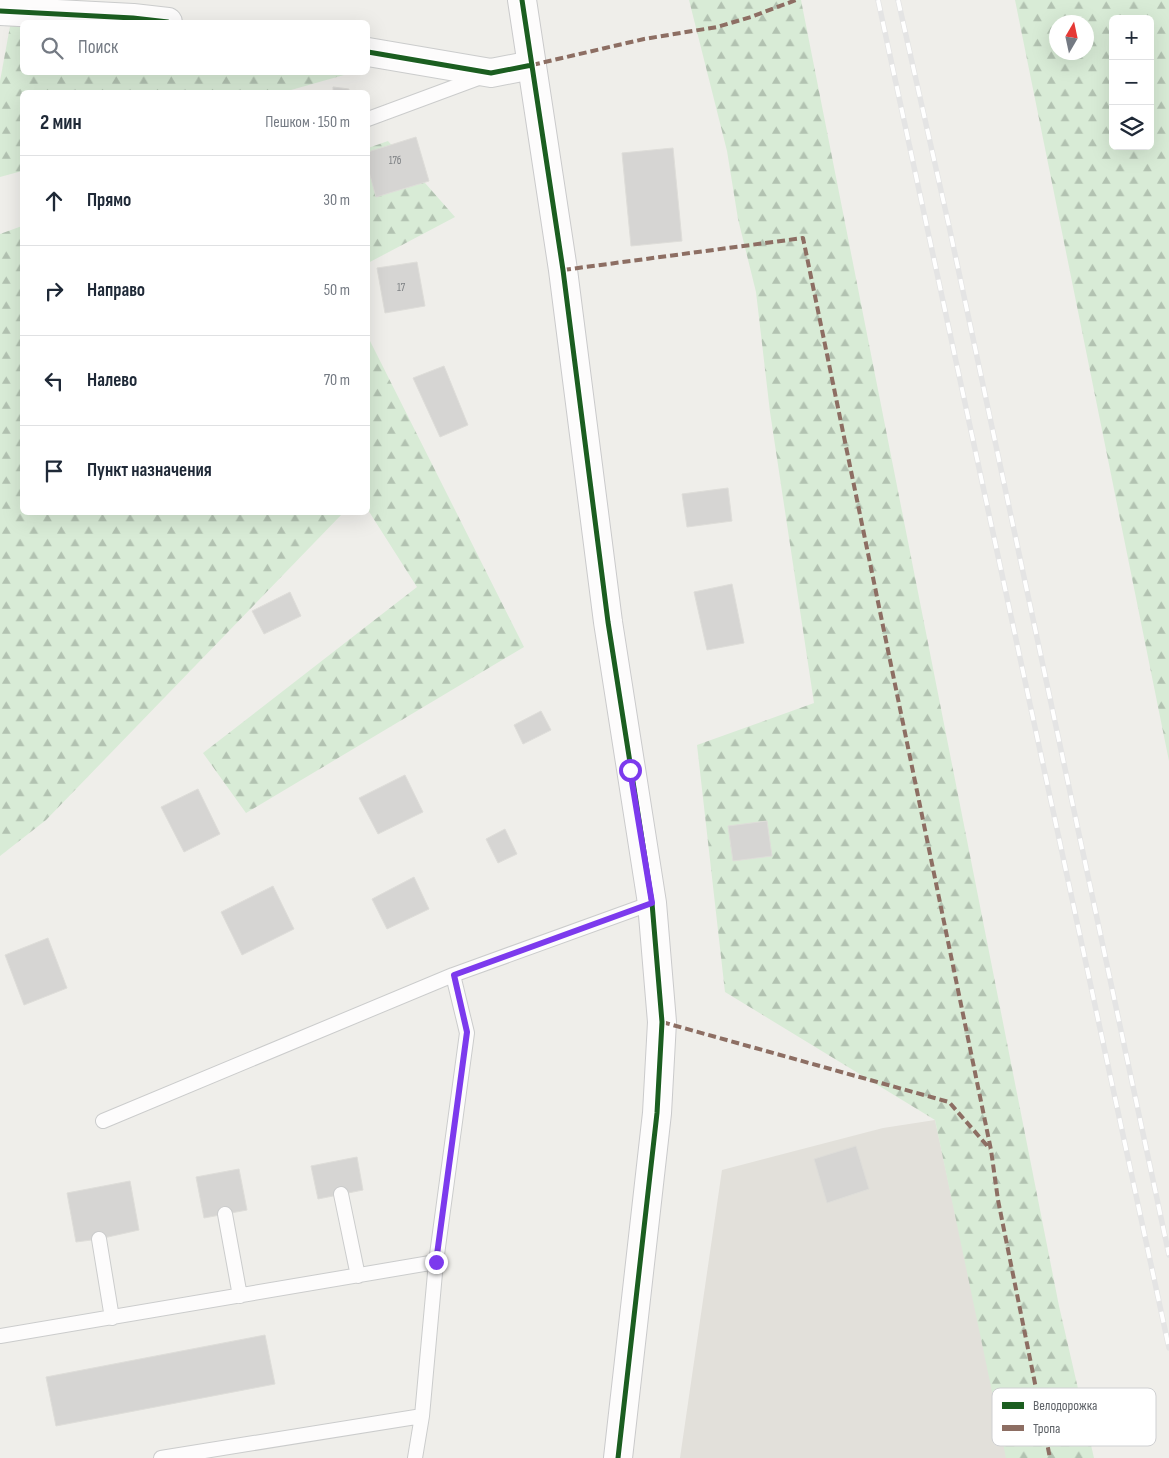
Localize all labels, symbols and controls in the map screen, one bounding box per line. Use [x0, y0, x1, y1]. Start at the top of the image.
north arrow [1049, 15, 1094, 60]
map controls [1109, 15, 1154, 150]
button: + [1109, 15, 1154, 60]
search box [20, 20, 370, 75]
icon: search [38, 34, 66, 62]
text: Поиск [78, 36, 118, 59]
button: − [1109, 60, 1154, 105]
button: layers [1109, 105, 1154, 150]
text: 2 мин [40, 110, 82, 135]
text: Пешком · 150 m [265, 113, 350, 132]
house number: 17б [389, 154, 402, 167]
icon: ahead [40, 187, 68, 215]
text: Прямо [87, 189, 131, 212]
text: 30 m [323, 191, 350, 210]
icon: right [40, 277, 68, 305]
text: Направо [87, 279, 145, 302]
text: 50 m [324, 281, 350, 300]
house number: 17 [397, 281, 406, 294]
icon: left [40, 367, 68, 395]
text: Налево [87, 369, 137, 392]
text: 70 m [324, 371, 350, 390]
icon: arrive [40, 457, 68, 485]
text: Пункт назначения [87, 459, 212, 482]
route start [619, 759, 642, 782]
route end [425, 1251, 448, 1274]
legend [992, 1388, 1156, 1446]
text: Велодорожка [1033, 1397, 1097, 1414]
text: Тропа [1033, 1420, 1060, 1437]

